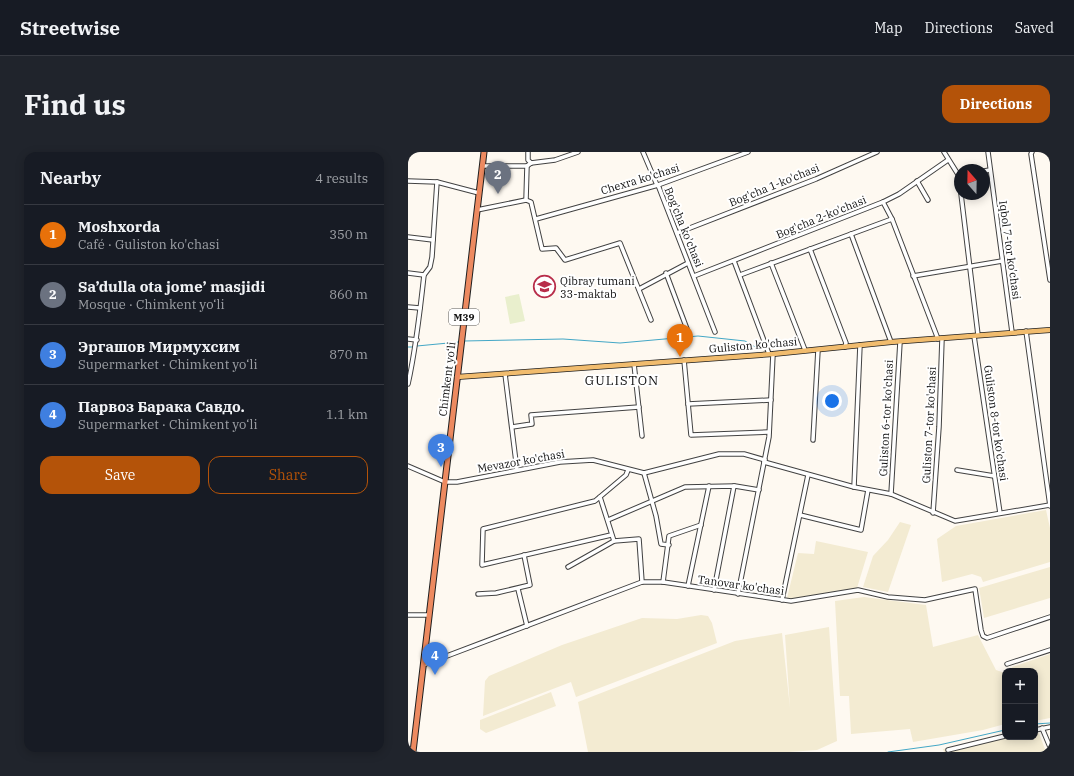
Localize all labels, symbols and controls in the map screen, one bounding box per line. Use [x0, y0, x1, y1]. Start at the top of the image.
text: Streetwise [20, 16, 120, 40]
text: Map [874, 19, 903, 37]
text: Directions [925, 19, 993, 37]
text: Saved [1015, 19, 1054, 37]
button: Directions [942, 85, 1050, 123]
text: Find us [24, 86, 126, 123]
street label: Chexra ko'chasi [599, 160, 681, 198]
street label: Bog'cha 1-ko'chasi [727, 160, 822, 210]
pin: 2 [485, 161, 511, 194]
north arrow [954, 164, 990, 200]
text: Nearby [40, 167, 101, 189]
text: 4 results [315, 170, 368, 187]
street label: Bog'cha ko'chasi [662, 185, 707, 270]
street label: Bog'cha 2-ko'chasi [774, 192, 869, 242]
street label: Iqbol 7-tor ko'chasi [996, 200, 1024, 301]
text: Moshxorda [78, 217, 160, 236]
text: 1 [49, 226, 57, 243]
text: 350 m [329, 226, 368, 243]
text: Café · Guliston ko'chasi [78, 236, 220, 253]
school or university icon: Qibray tumani 33-maktab [531, 274, 557, 300]
place label: Qibray tumani 33-maktab [560, 274, 635, 301]
text: Sa’dulla ota jome’ masjidi [78, 277, 265, 296]
text: 2 [49, 286, 57, 303]
text: 860 m [329, 286, 368, 303]
text: Mosque · Chimkent yo‘li [78, 296, 225, 313]
road number: M39 [449, 309, 479, 325]
pin: 1 [667, 324, 693, 357]
street label: Guliston ko'chasi [708, 334, 798, 356]
text: Эргашов Мирмухсим [78, 337, 240, 356]
street label: Chimkent yo‘li [435, 340, 459, 417]
text: 3 [49, 346, 57, 363]
text: 870 m [329, 346, 368, 363]
text: Supermarket · Chimkent yo‘li [78, 356, 258, 373]
street label: Guliston 6-tor ko'chasi [876, 359, 896, 477]
street label: Guliston 8-tor ko'chasi [981, 364, 1011, 482]
street label: Guliston 7-tor ko'chasi [919, 366, 939, 484]
district label: GULISTON [585, 372, 659, 389]
your location [822, 391, 842, 411]
text: Парвоз Барака Савдо. [78, 397, 245, 416]
text: 4 [49, 406, 57, 423]
text: 1.1 km [326, 406, 368, 423]
text: Supermarket · Chimkent yo‘li [78, 416, 258, 433]
pin: 3 [428, 434, 454, 467]
street label: Mevazor ko'chasi [476, 446, 566, 476]
button: Save [40, 456, 200, 494]
button: Share [208, 456, 368, 494]
street label: Tanovar ko'chasi [697, 572, 786, 598]
pin: 4 [422, 642, 448, 675]
map controls [1002, 668, 1038, 740]
button: + [1002, 668, 1038, 704]
button: − [1002, 704, 1038, 740]

